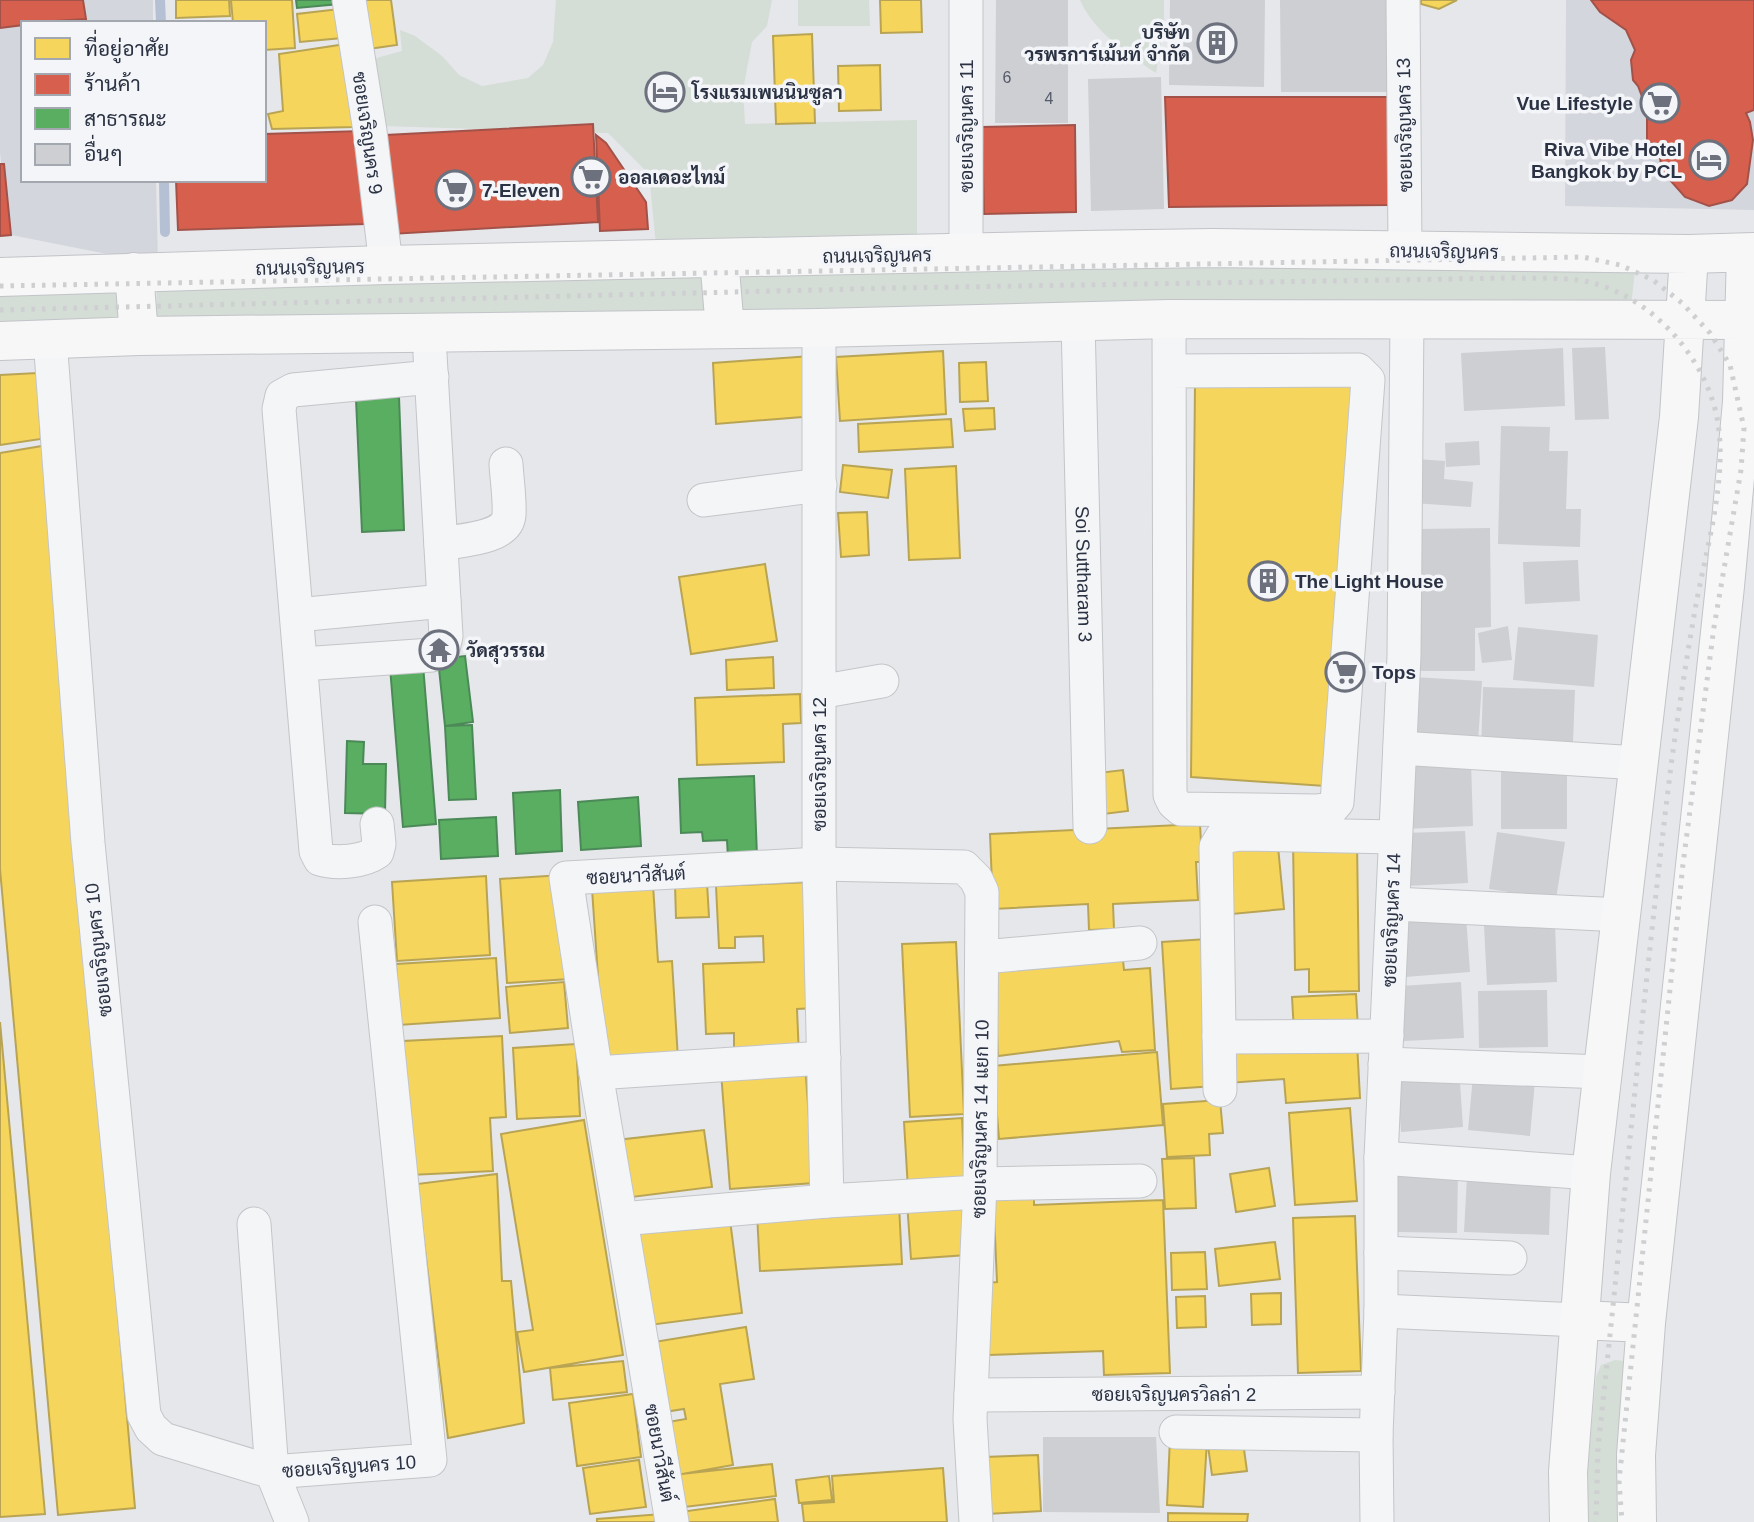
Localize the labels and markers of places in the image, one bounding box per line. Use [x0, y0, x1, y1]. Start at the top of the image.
place label: บริษัท วรพรการ์เม้นท์ จำกัด [1024, 21, 1190, 65]
building icon: บริษัท วรพรการ์เม้นท์ จำกัด [1196, 22, 1238, 64]
hotel icon: โรงแรมเพนนินซูลา [644, 71, 686, 113]
place label: โรงแรมเพนนินซูลา [691, 80, 843, 106]
supermarket icon: Vue Lifestyle [1639, 82, 1681, 124]
place label: Vue Lifestyle [1516, 93, 1633, 114]
place label: Riva Vibe Hotel Bangkok by PCL [1531, 139, 1682, 182]
hotel icon: Riva Vibe Hotel Bangkok by PCL [1688, 139, 1730, 181]
supermarket icon: ออลเดอะไทม์ [570, 156, 612, 198]
place label: ออลเดอะไทม์ [618, 165, 726, 188]
supermarket icon: 7-Eleven [434, 169, 476, 211]
place label: 7-Eleven [482, 180, 560, 201]
building icon: The Light House [1247, 560, 1289, 602]
place label: The Light House [1295, 571, 1444, 592]
temple icon: วัดสุวรรณ [418, 629, 460, 671]
place label: วัดสุวรรณ [466, 640, 545, 665]
supermarket icon: Tops [1324, 651, 1366, 693]
place label: Tops [1372, 662, 1416, 683]

